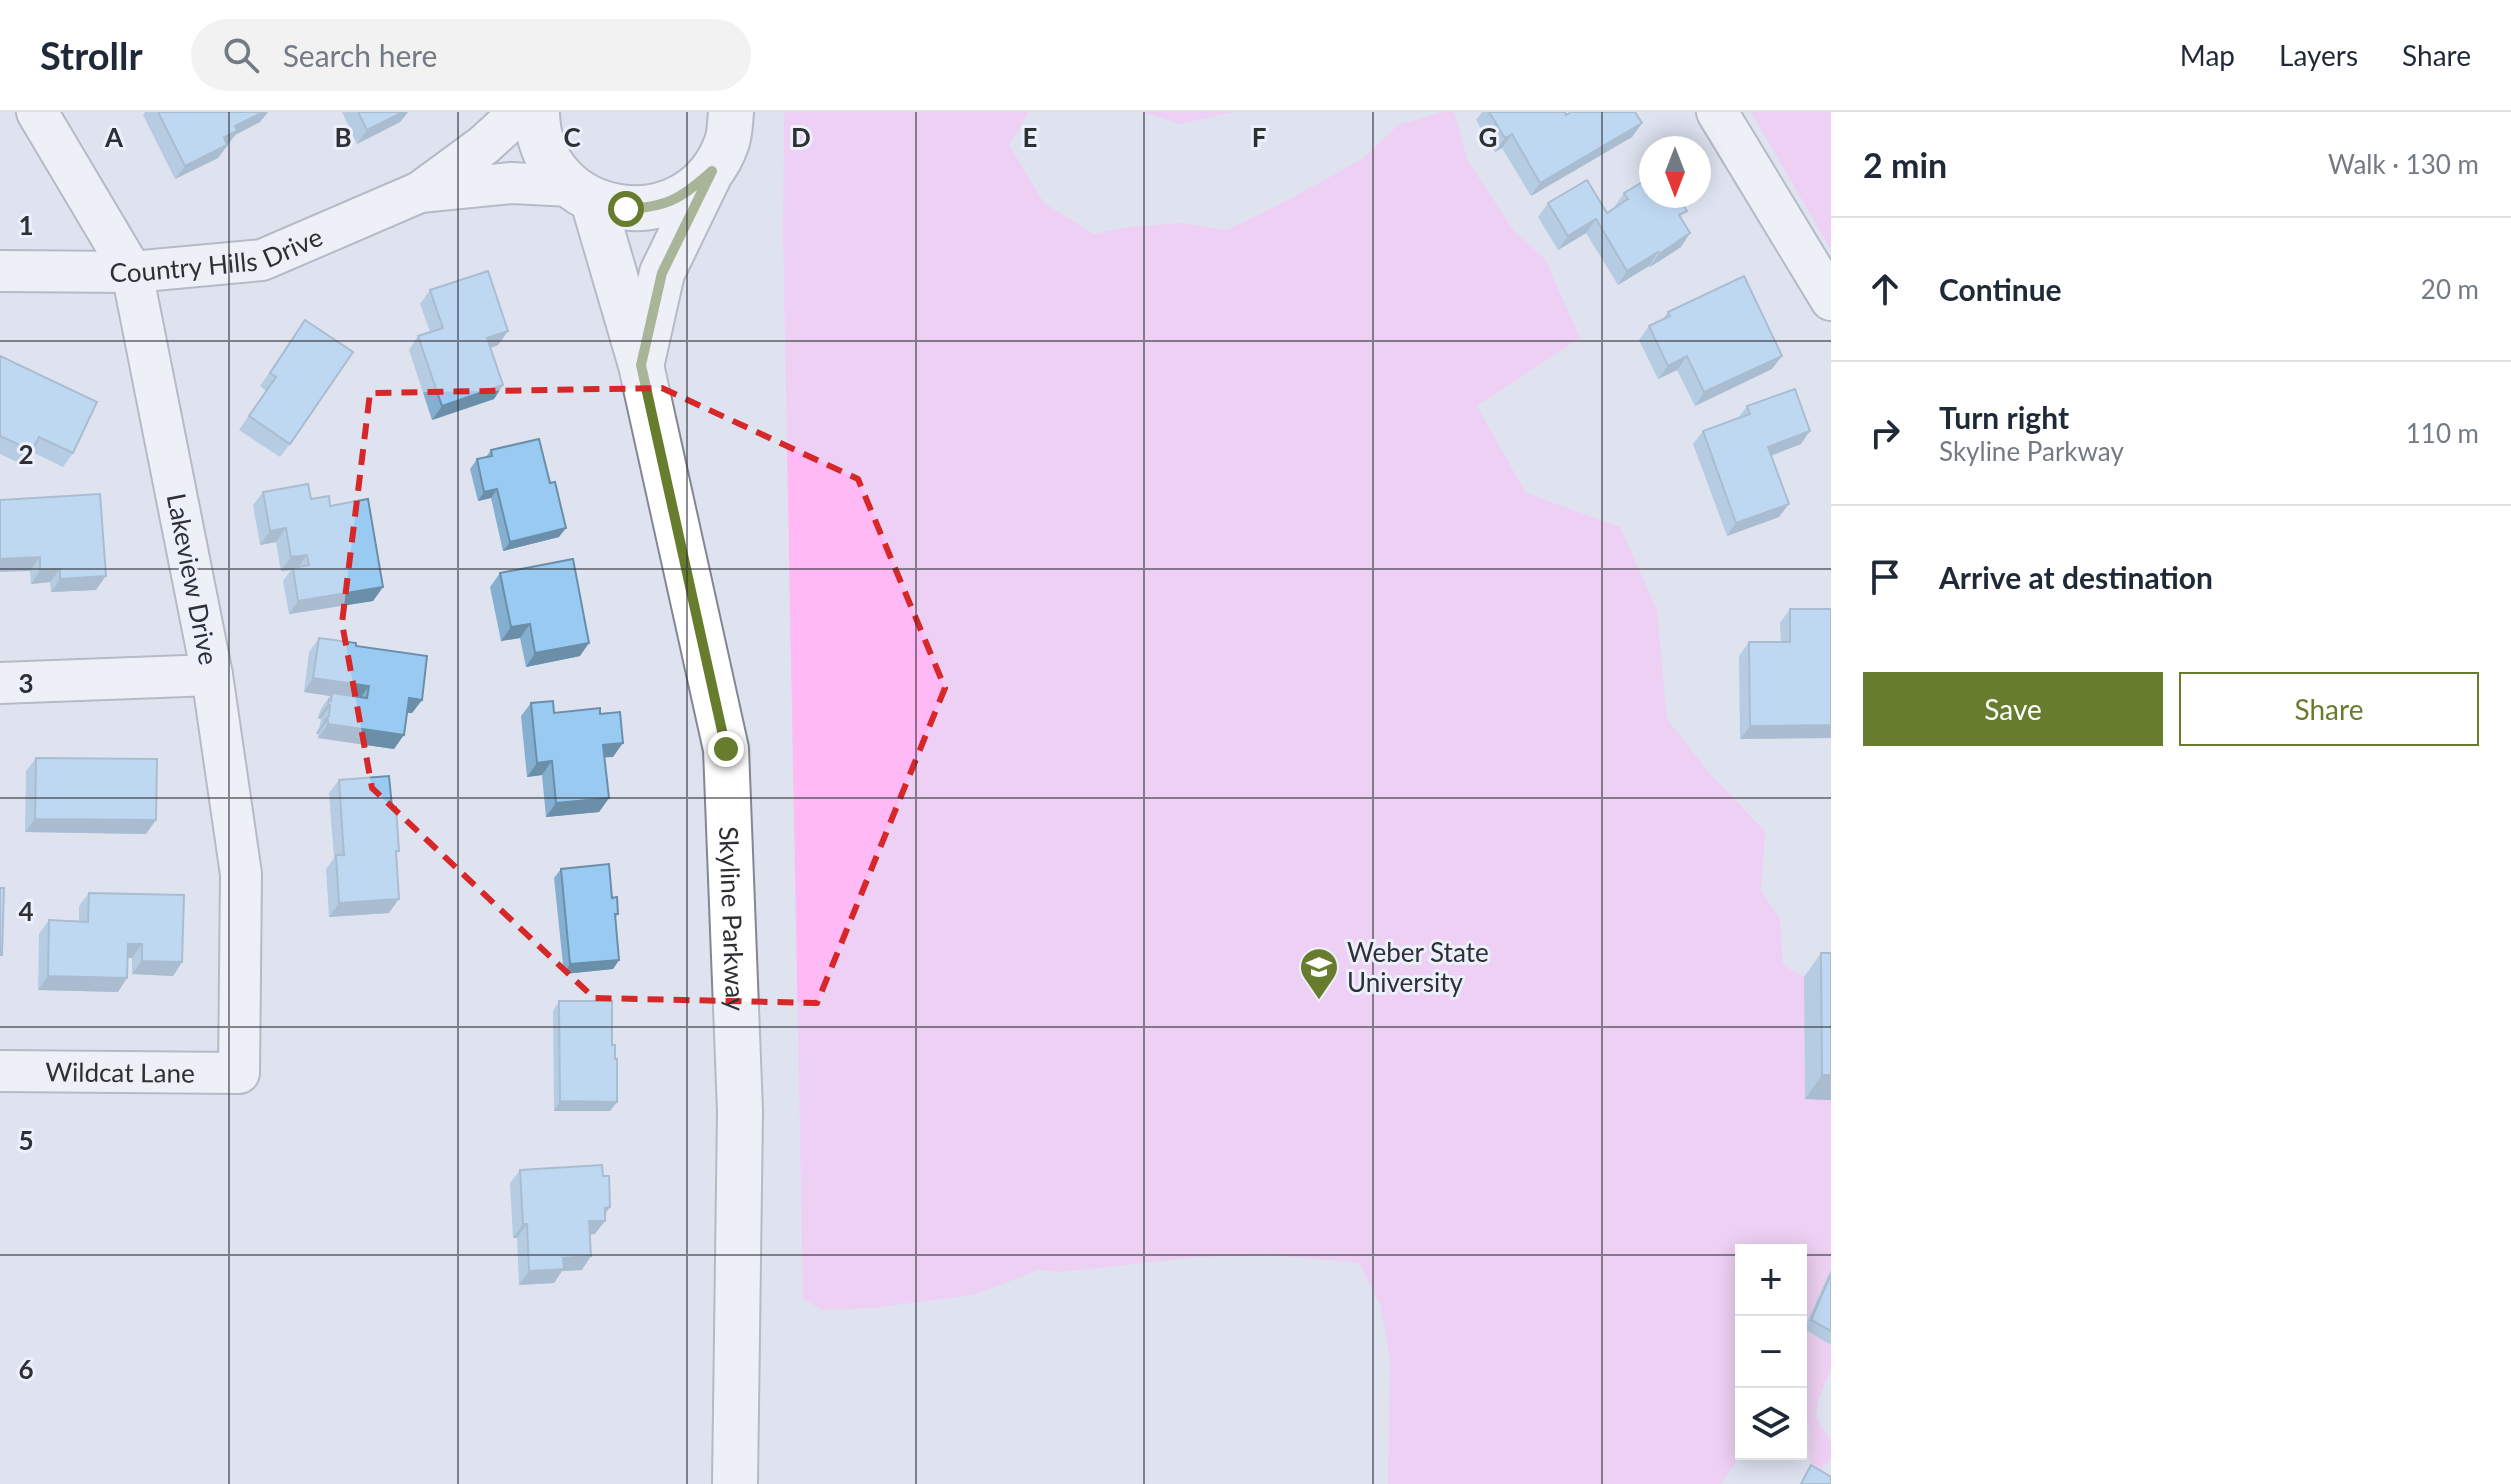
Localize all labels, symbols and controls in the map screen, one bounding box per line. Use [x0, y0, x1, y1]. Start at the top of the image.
search box [191, 19, 751, 91]
text: Strollr [40, 32, 143, 78]
icon: search [219, 33, 263, 77]
text: Search here [283, 37, 437, 73]
text: Map [2180, 38, 2235, 72]
text: Layers [2279, 38, 2358, 72]
text: Share [2402, 38, 2471, 72]
text: A [104, 121, 124, 153]
text: B [334, 121, 352, 153]
text: C [563, 121, 581, 153]
text: D [791, 121, 811, 153]
text: E [1023, 121, 1037, 153]
text: F [1252, 121, 1266, 153]
text: G [1479, 121, 1497, 153]
north arrow [1639, 136, 1711, 208]
text: 2 min [1863, 144, 1947, 185]
text: Walk · 130 m [2328, 148, 2479, 180]
route start [608, 191, 644, 227]
text: 1 [18, 209, 34, 241]
street label: Country Hills Drive [109, 220, 327, 288]
icon: ahead [1863, 267, 1907, 311]
text: Continue [1939, 271, 2062, 307]
text: 20 m [2421, 273, 2479, 305]
text: Turn right [1939, 399, 2069, 435]
icon: right [1863, 411, 1907, 455]
text: 110 m [2406, 417, 2479, 449]
text: Skyline Parkway [1939, 435, 2124, 467]
text: 2 [18, 438, 34, 470]
street label: Lakeview Drive [161, 491, 225, 667]
icon: arrive [1863, 555, 1907, 599]
text: Arrive at destination [1939, 559, 2213, 595]
text: 3 [18, 667, 34, 699]
button: Save [1863, 672, 2163, 746]
button: Share [2179, 672, 2479, 746]
route end [708, 731, 744, 767]
street label: Skyline Parkway [713, 826, 752, 1012]
text: 4 [18, 895, 34, 927]
place label: Weber State University [1347, 936, 1489, 998]
school or university icon: Weber State University [1298, 946, 1340, 1001]
street label: Wildcat Lane [45, 1055, 195, 1089]
text: 5 [18, 1124, 34, 1156]
map controls [1735, 1244, 1807, 1460]
button: + [1735, 1244, 1807, 1316]
button: − [1735, 1316, 1807, 1388]
text: 6 [18, 1353, 34, 1385]
button: layers [1735, 1388, 1807, 1460]

